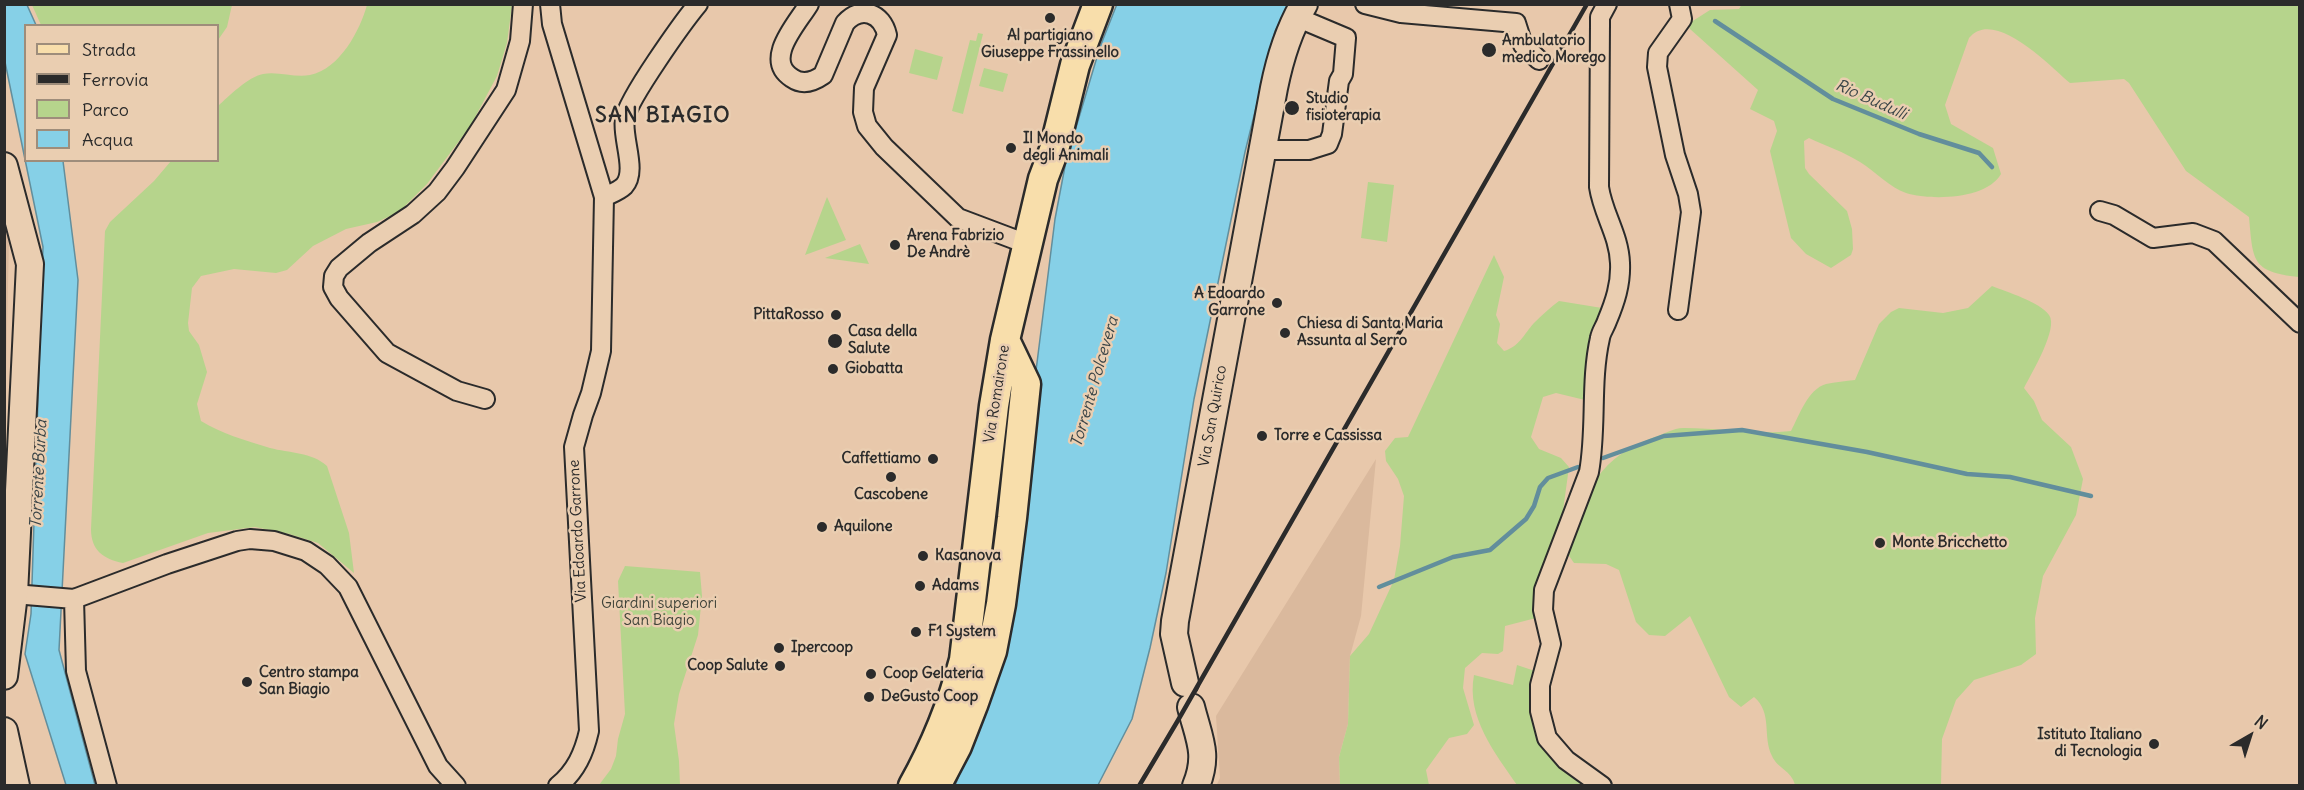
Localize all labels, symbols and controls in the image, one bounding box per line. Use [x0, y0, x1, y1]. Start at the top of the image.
marker: Al partigiano Giuseppe Frassinello [1043, 11, 1057, 25]
legend [24, 24, 219, 162]
place label: Al partigiano Giuseppe Frassinello [981, 27, 1119, 62]
place label: Ambulatorio medico Morego [1502, 32, 1606, 67]
text: Strada [82, 38, 136, 61]
marker: Ambulatorio medico Morego [1480, 41, 1498, 59]
text: Ferrovia [82, 68, 149, 91]
water label: Rio Budulli [1832, 76, 1910, 124]
place label: Studio fisioterapia [1306, 90, 1381, 125]
text: Parco [82, 98, 129, 121]
marker: Studio fisioterapia [1283, 99, 1301, 117]
district label: SAN BIAGIO [595, 103, 731, 129]
text: Acqua [82, 128, 133, 151]
place label: Il Mondo degli Animali [1023, 130, 1109, 165]
marker: Il Mondo degli Animali [1004, 141, 1018, 155]
place label: Arena Fabrizio De Andrè [907, 227, 1004, 262]
marker: Arena Fabrizio De Andrè [888, 238, 902, 252]
place label: A Edoardo Garrone [1194, 285, 1265, 320]
marker: A Edoardo Garrone [1270, 296, 1284, 310]
place label: PittaRosso [753, 306, 824, 324]
marker: PittaRosso [829, 308, 843, 322]
water label: Torrente Polcevera [1067, 315, 1123, 449]
place label: Chiesa di Santa Maria Assunta al Serro [1297, 315, 1443, 350]
place label: Casa della Salute [848, 323, 917, 358]
marker: Chiesa di Santa Maria Assunta al Serro [1278, 326, 1292, 340]
marker: Casa della Salute [826, 332, 844, 350]
street label: Via Romairone [980, 344, 1014, 444]
place label: Giobatta [845, 360, 903, 378]
marker: Giobatta [826, 362, 840, 376]
street label: Via San Quirico [1195, 364, 1231, 468]
water label: Torrente Burba [27, 419, 51, 529]
place label: Torre e Cassissa [1274, 427, 1382, 445]
marker: Torre e Cassissa [1255, 429, 1269, 443]
place label: Caffettiamo [842, 450, 921, 468]
marker: Caffettiamo [926, 452, 940, 466]
street label: Via Edoardo Garrone [565, 459, 591, 603]
marker: Cascobene [884, 470, 898, 484]
place label: Cascobene [854, 486, 928, 504]
place label: Aquilone [834, 518, 893, 536]
marker: Aquilone [815, 520, 829, 534]
place label: Monte Bricchetto [1892, 534, 2007, 552]
marker: Monte Bricchetto [1873, 536, 1887, 550]
place label: Kasanova [935, 547, 1001, 565]
marker: Kasanova [916, 549, 930, 563]
place label: Adams [932, 577, 979, 595]
marker: Adams [913, 579, 927, 593]
park label: Giardini superiori San Biagio [601, 595, 717, 630]
place label: F1 System [928, 623, 996, 641]
marker: F1 System [909, 625, 923, 639]
place label: Ipercoop [791, 639, 853, 657]
marker: Ipercoop [772, 641, 786, 655]
place label: Coop Salute [687, 657, 768, 675]
marker: Coop Salute [773, 659, 787, 673]
place label: Centro stampa San Biagio [259, 664, 359, 699]
place label: Coop Gelateria [883, 665, 984, 683]
marker: Coop Gelateria [864, 667, 878, 681]
marker: Centro stampa San Biagio [240, 675, 254, 689]
place label: DeGusto Coop [881, 688, 978, 706]
marker: DeGusto Coop [862, 690, 876, 704]
north arrow [2220, 706, 2280, 766]
text: N [2251, 711, 2272, 733]
place label: Istituto Italiano di Tecnologia [2037, 726, 2142, 761]
marker: Istituto Italiano di Tecnologia [2147, 737, 2161, 751]

